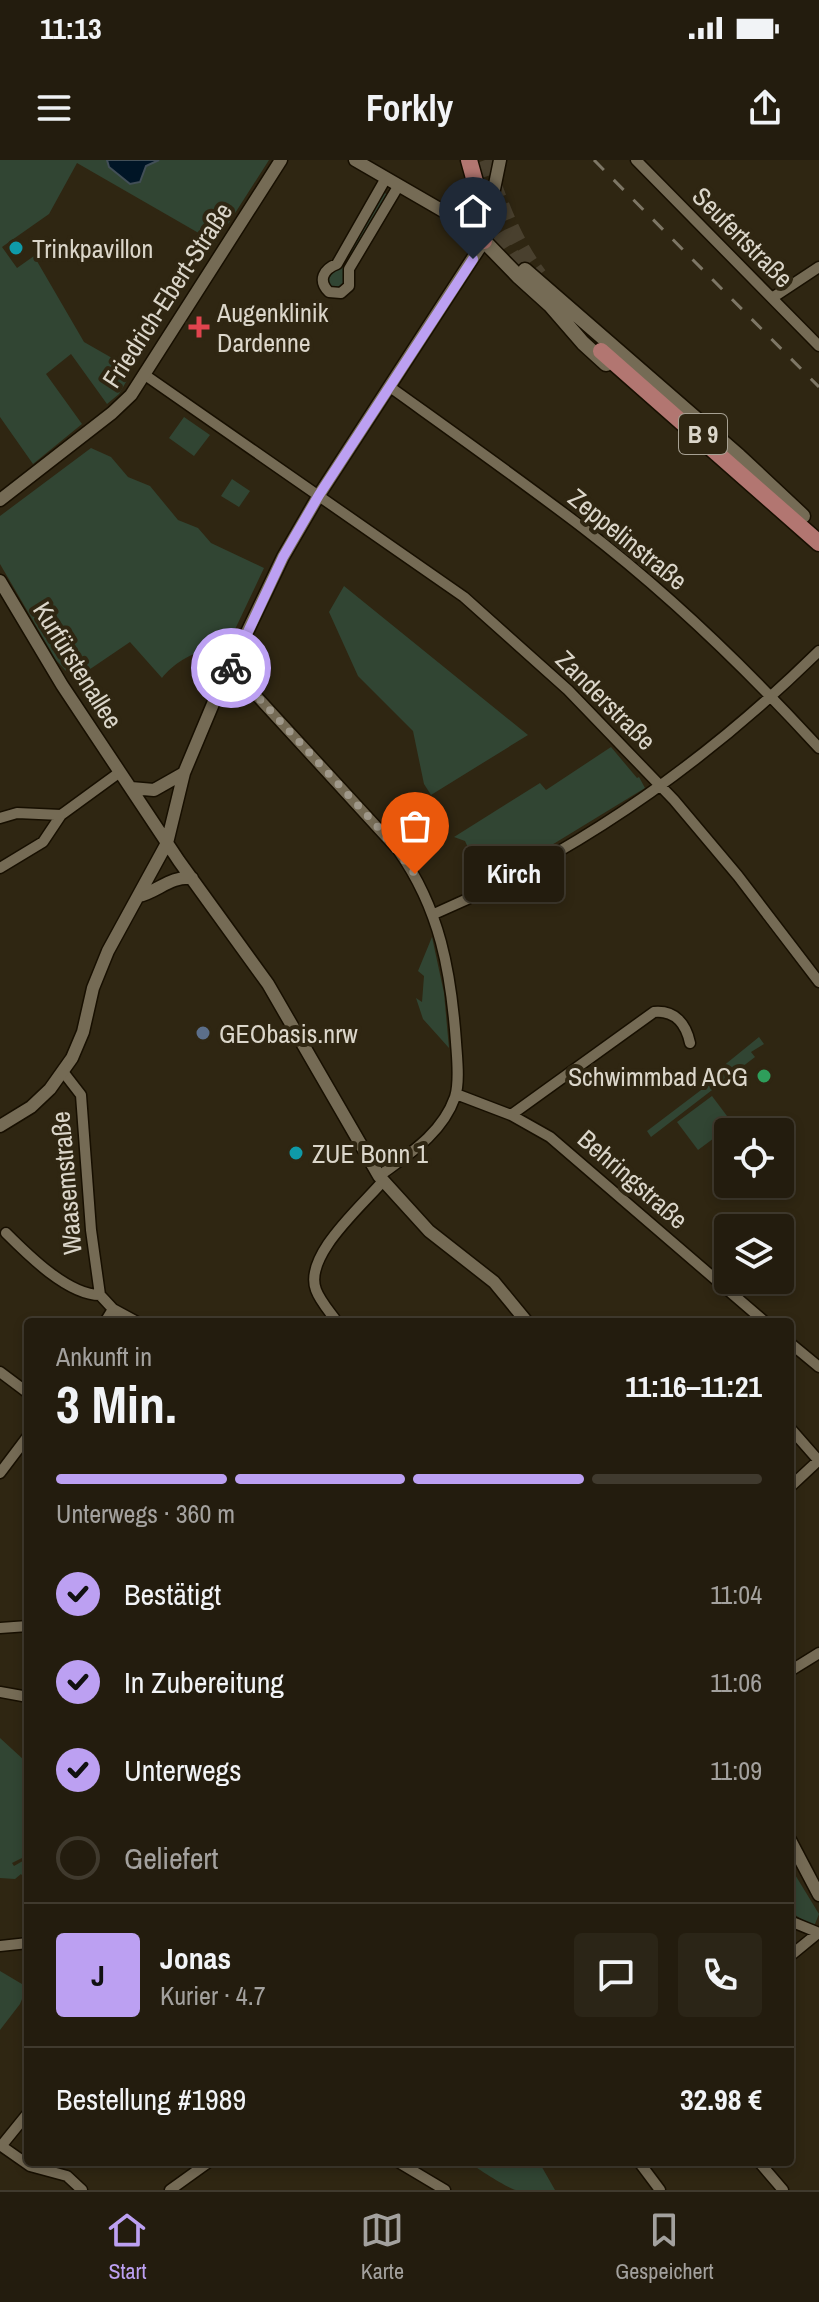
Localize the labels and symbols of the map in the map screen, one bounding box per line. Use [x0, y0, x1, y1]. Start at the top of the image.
pin [439, 177, 507, 259]
street label: Seufertstraße [685, 179, 801, 295]
street label: Friedrich-Ebert-Straße [94, 196, 240, 394]
place label: Trinkpavillon [32, 231, 153, 266]
marker: Trinkpavillon [7, 239, 25, 257]
place label: Augenklinik Dardenne [216, 295, 329, 360]
marker: Augenklinik Dardenne [188, 316, 210, 338]
road number: B 9 [679, 414, 727, 454]
street label: Zeppelinstraße [561, 480, 695, 598]
street label: Kurfürstenallee [25, 595, 131, 735]
courier [191, 628, 271, 708]
street label: Zanderstraße [548, 642, 664, 758]
pin [381, 792, 449, 874]
callout: Kirch [463, 846, 563, 902]
place label: GEObasis.nrw [219, 1016, 358, 1051]
marker: GEObasis.nrw [194, 1024, 212, 1042]
place label: Schwimmbad ACG [568, 1059, 748, 1094]
marker: Schwimmbad ACG [755, 1067, 773, 1085]
street label: Waasemstraße [42, 1110, 90, 1256]
street label: Behringstraße [571, 1121, 695, 1237]
place label: ZUE Bonn 1 [312, 1136, 428, 1171]
marker: ZUE Bonn 1 [287, 1144, 305, 1162]

